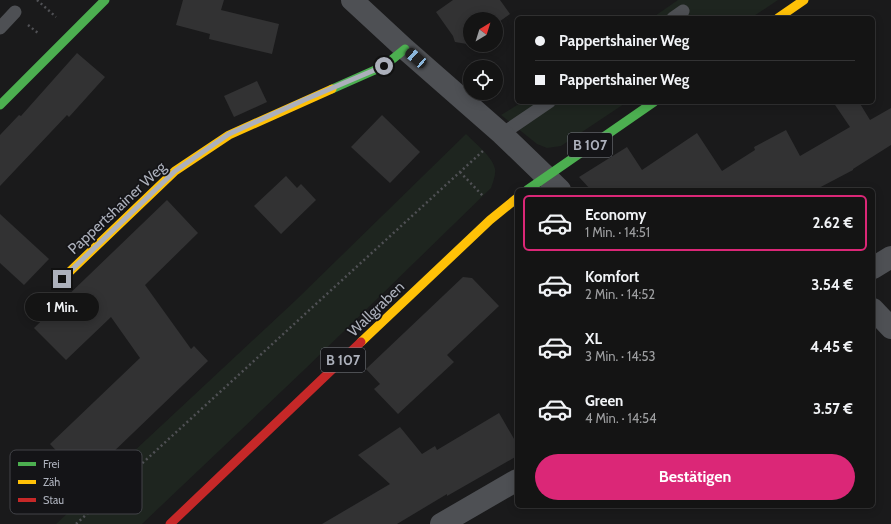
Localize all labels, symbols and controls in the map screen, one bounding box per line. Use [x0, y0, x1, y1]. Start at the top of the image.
north arrow [463, 12, 503, 52]
map controls [463, 12, 503, 100]
text: Pappertshainer Weg [559, 32, 689, 50]
car [403, 46, 429, 70]
route start [375, 57, 393, 75]
button: locate [463, 60, 503, 100]
text: Pappertshainer Weg [559, 71, 689, 89]
road number: B 107 [568, 133, 612, 157]
street label: Pappertshainer Weg [64, 158, 170, 258]
icon: car [537, 205, 573, 241]
text: Economy [585, 206, 646, 224]
text: 2.62 € [812, 214, 853, 232]
text: 1 Min. · 14:51 [585, 224, 650, 240]
icon: car [537, 267, 573, 303]
text: Komfort [585, 268, 639, 286]
route end [53, 270, 71, 288]
text: 3.54 € [811, 276, 853, 294]
street label: Wallgraben [344, 278, 408, 340]
text: 2 Min. · 14:52 [585, 286, 655, 302]
callout: 1 Min. [25, 293, 99, 321]
text: 1 Min. [46, 299, 78, 315]
icon: car [537, 329, 573, 365]
text: XL [585, 330, 602, 348]
text: 4.45 € [810, 338, 853, 356]
road number: B 107 [321, 348, 365, 372]
text: 3 Min. · 14:53 [585, 348, 656, 364]
icon: car [537, 391, 573, 427]
text: Green [585, 392, 623, 410]
text: 3.57 € [813, 400, 853, 418]
text: 4 Min. · 14:54 [585, 410, 657, 426]
legend [10, 450, 142, 514]
button: Bestätigen [535, 454, 855, 500]
text: Frei [43, 457, 60, 471]
text: Zäh [43, 475, 60, 489]
text: Stau [43, 493, 64, 507]

